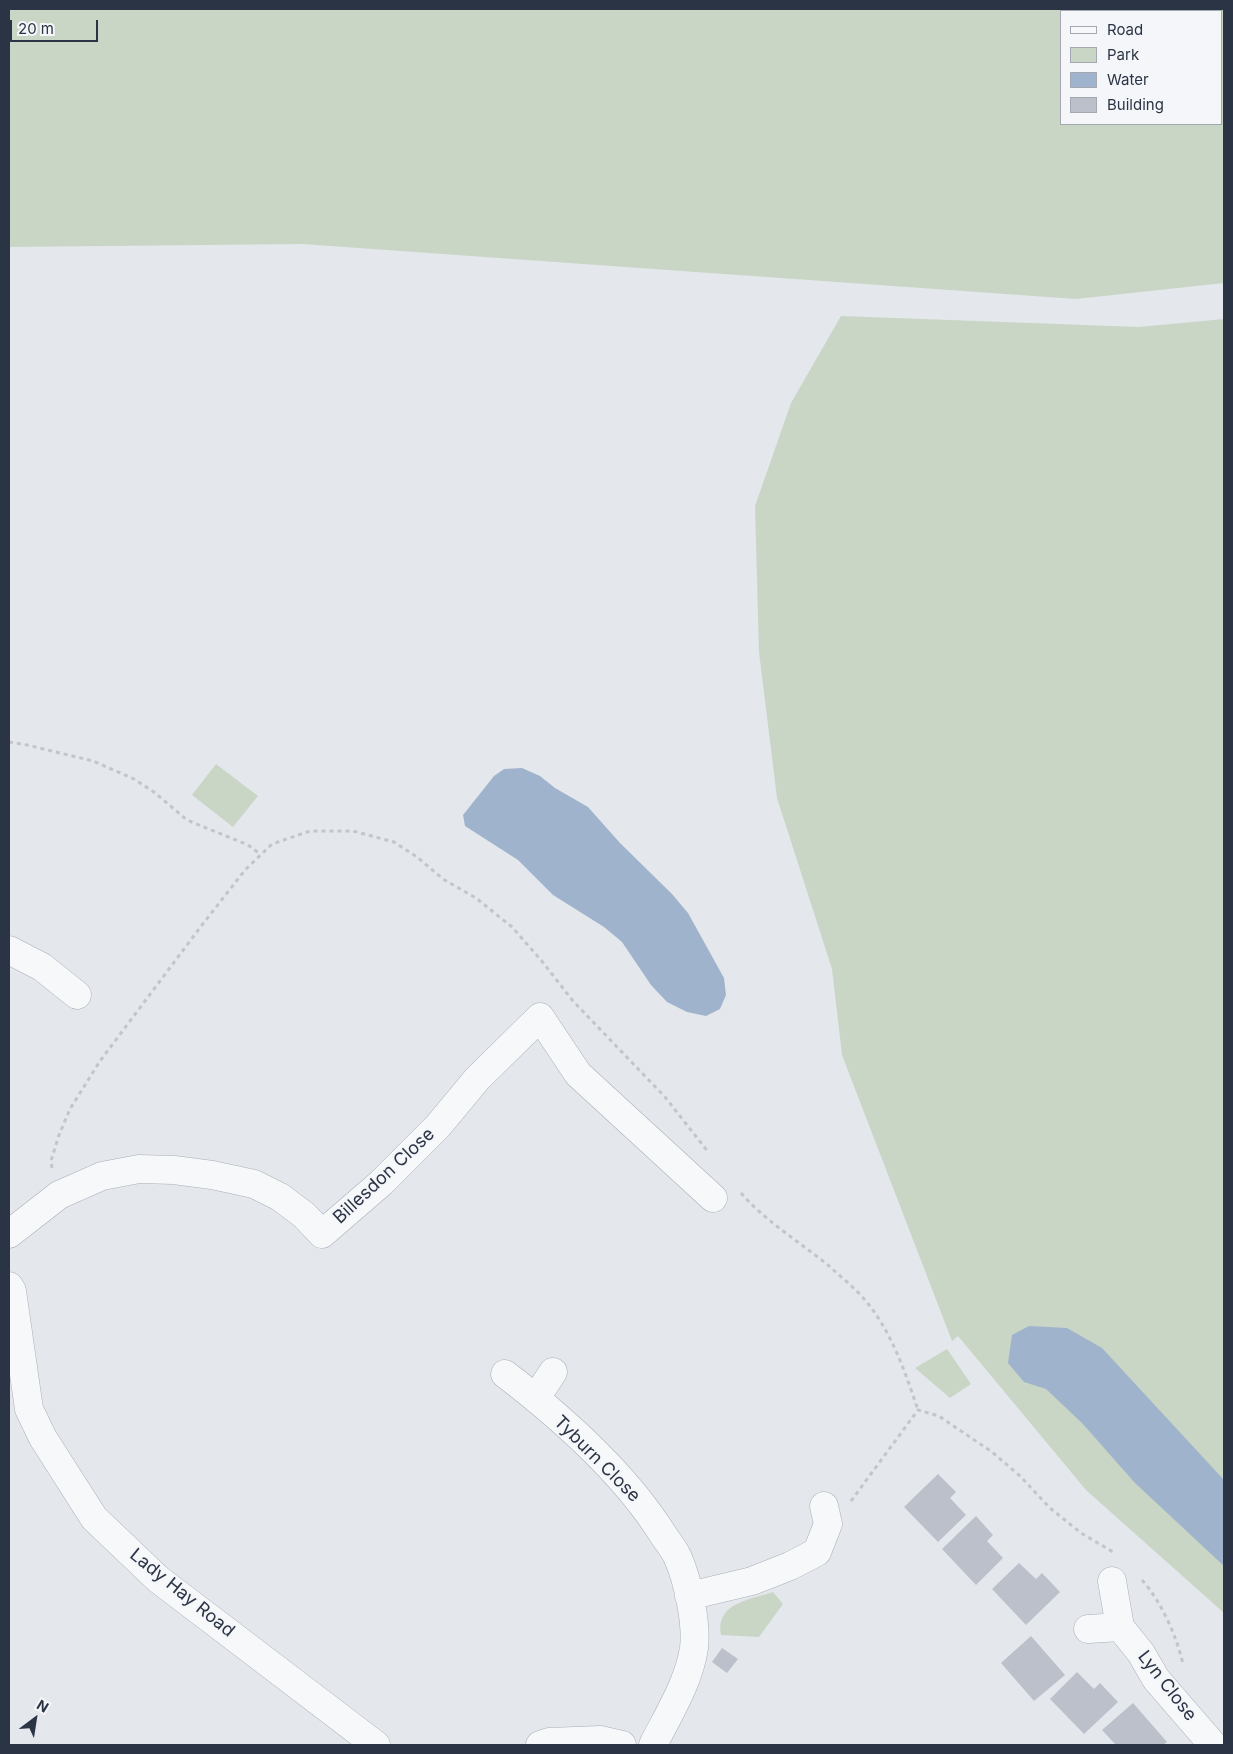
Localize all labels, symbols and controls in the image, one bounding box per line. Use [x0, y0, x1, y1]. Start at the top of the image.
scale bar [12, 10, 100, 42]
legend [1060, 10, 1223, 125]
text: 20 m [18, 19, 54, 38]
text: Road [1107, 20, 1143, 39]
text: Park [1107, 45, 1139, 64]
text: Water [1107, 70, 1149, 89]
text: Building [1107, 95, 1164, 114]
street label: Billesdon Close [329, 1124, 439, 1228]
street label: Tyburn Close [549, 1411, 645, 1507]
street label: Lady Hay Road [125, 1544, 239, 1642]
street label: Lyn Close [1133, 1647, 1201, 1725]
north arrow [10, 1694, 60, 1744]
text: N [34, 1696, 52, 1716]

